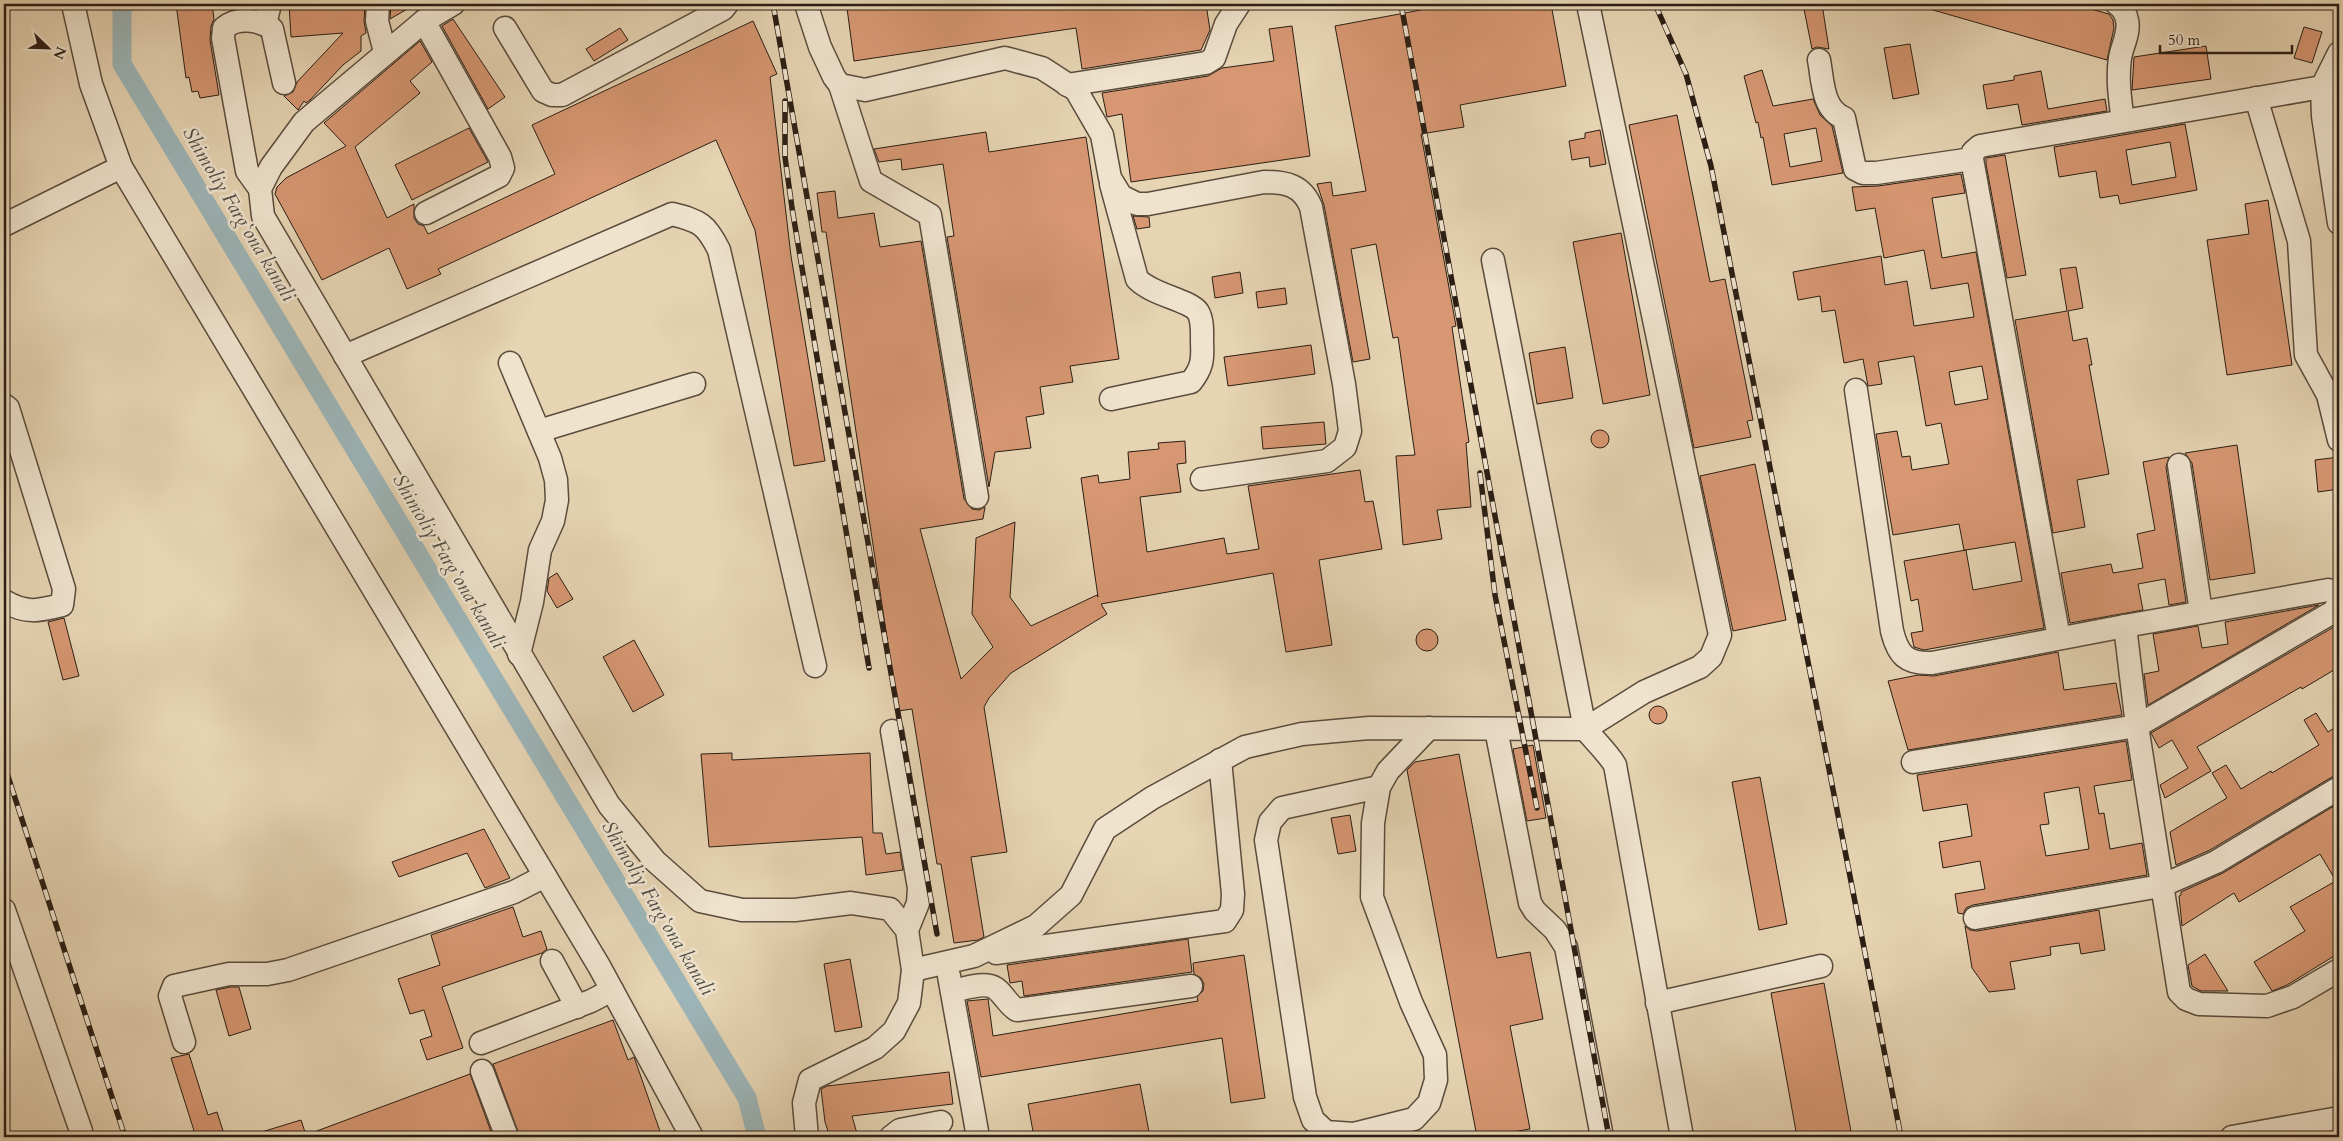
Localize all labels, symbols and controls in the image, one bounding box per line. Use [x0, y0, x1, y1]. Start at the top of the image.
north arrow [22, 22, 72, 72]
scale bar [2160, 22, 2293, 54]
text: 50 m [2168, 30, 2200, 50]
text: N [48, 44, 71, 62]
water label: Shimoliy Fargʻona kanali [176, 122, 302, 307]
water label: Shimoliy Fargʻona kanali [386, 469, 512, 654]
water label: Shimoliy Fargʻona kanali [595, 816, 721, 1001]

